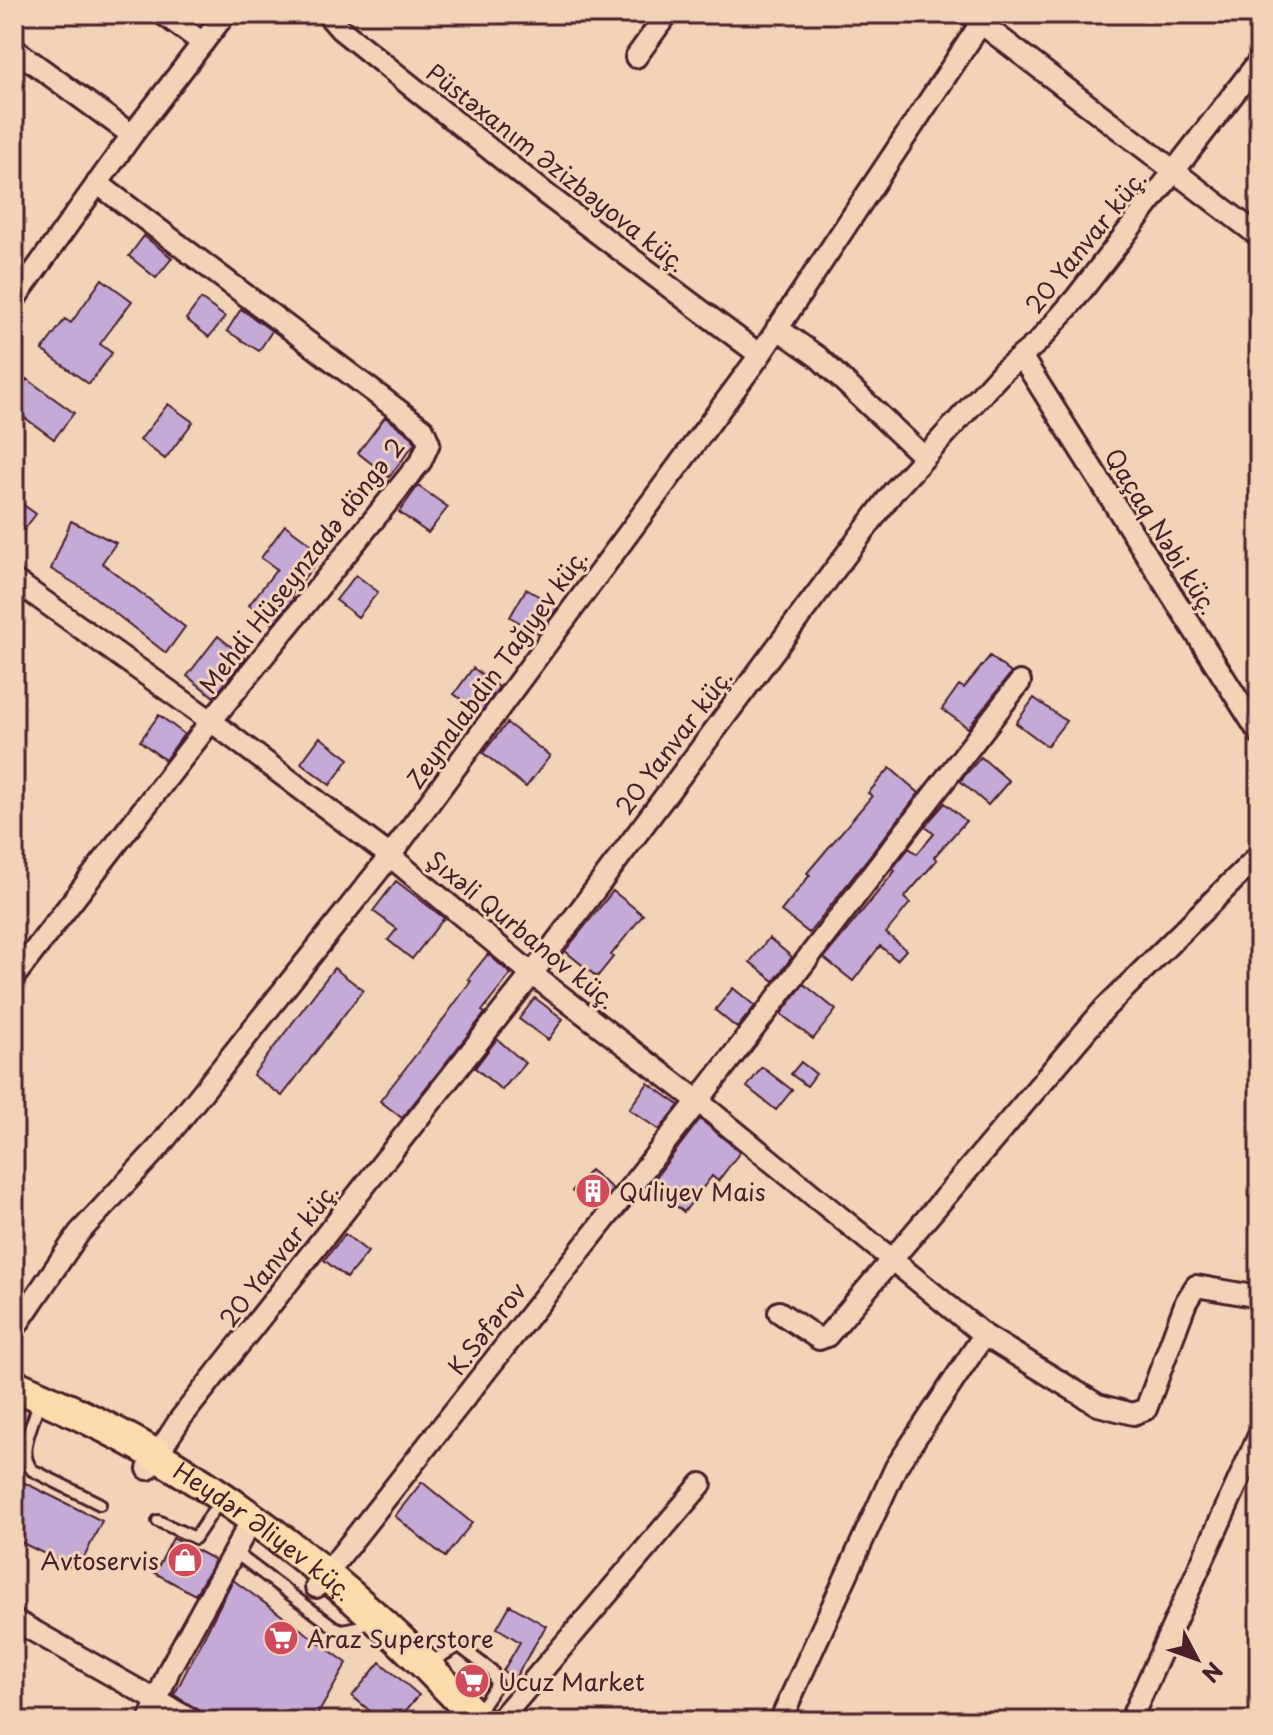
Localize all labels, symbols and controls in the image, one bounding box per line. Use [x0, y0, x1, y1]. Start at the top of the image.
street label: Püstəxanım Əzizbəyova küç. [419, 54, 695, 280]
street label: 20 Yanvar küç. [1016, 162, 1154, 320]
street label: Mehdi Hüseynzadə döngə 2 [190, 429, 412, 701]
street label: Qaçaq Nəbi küç. [1096, 441, 1228, 621]
street label: Zeynalabdin Tağıyev küç. [397, 541, 595, 795]
street label: 20 Yanvar küç. [606, 660, 740, 822]
street label: Şıxəli Qurbanov küç. [419, 841, 625, 1017]
building icon: Quliyev Mais [574, 1172, 612, 1210]
place label: Quliyev Mais [619, 1173, 766, 1209]
street label: 20 Yanvar küç. [210, 1174, 346, 1334]
street label: K.Səfərov [438, 1273, 534, 1382]
street label: Heydər Əliyev küç. [167, 1452, 361, 1609]
shop icon: Avtoservis [166, 1541, 204, 1579]
place label: Avtoservis [40, 1542, 159, 1578]
supermarket icon: Araz Superstore [262, 1619, 300, 1657]
north arrow [1157, 1619, 1237, 1699]
place label: Araz Superstore [307, 1620, 494, 1656]
text: N [1195, 1656, 1231, 1691]
supermarket icon: Ucuz Market [453, 1662, 491, 1700]
place label: Ucuz Market [498, 1663, 645, 1699]

